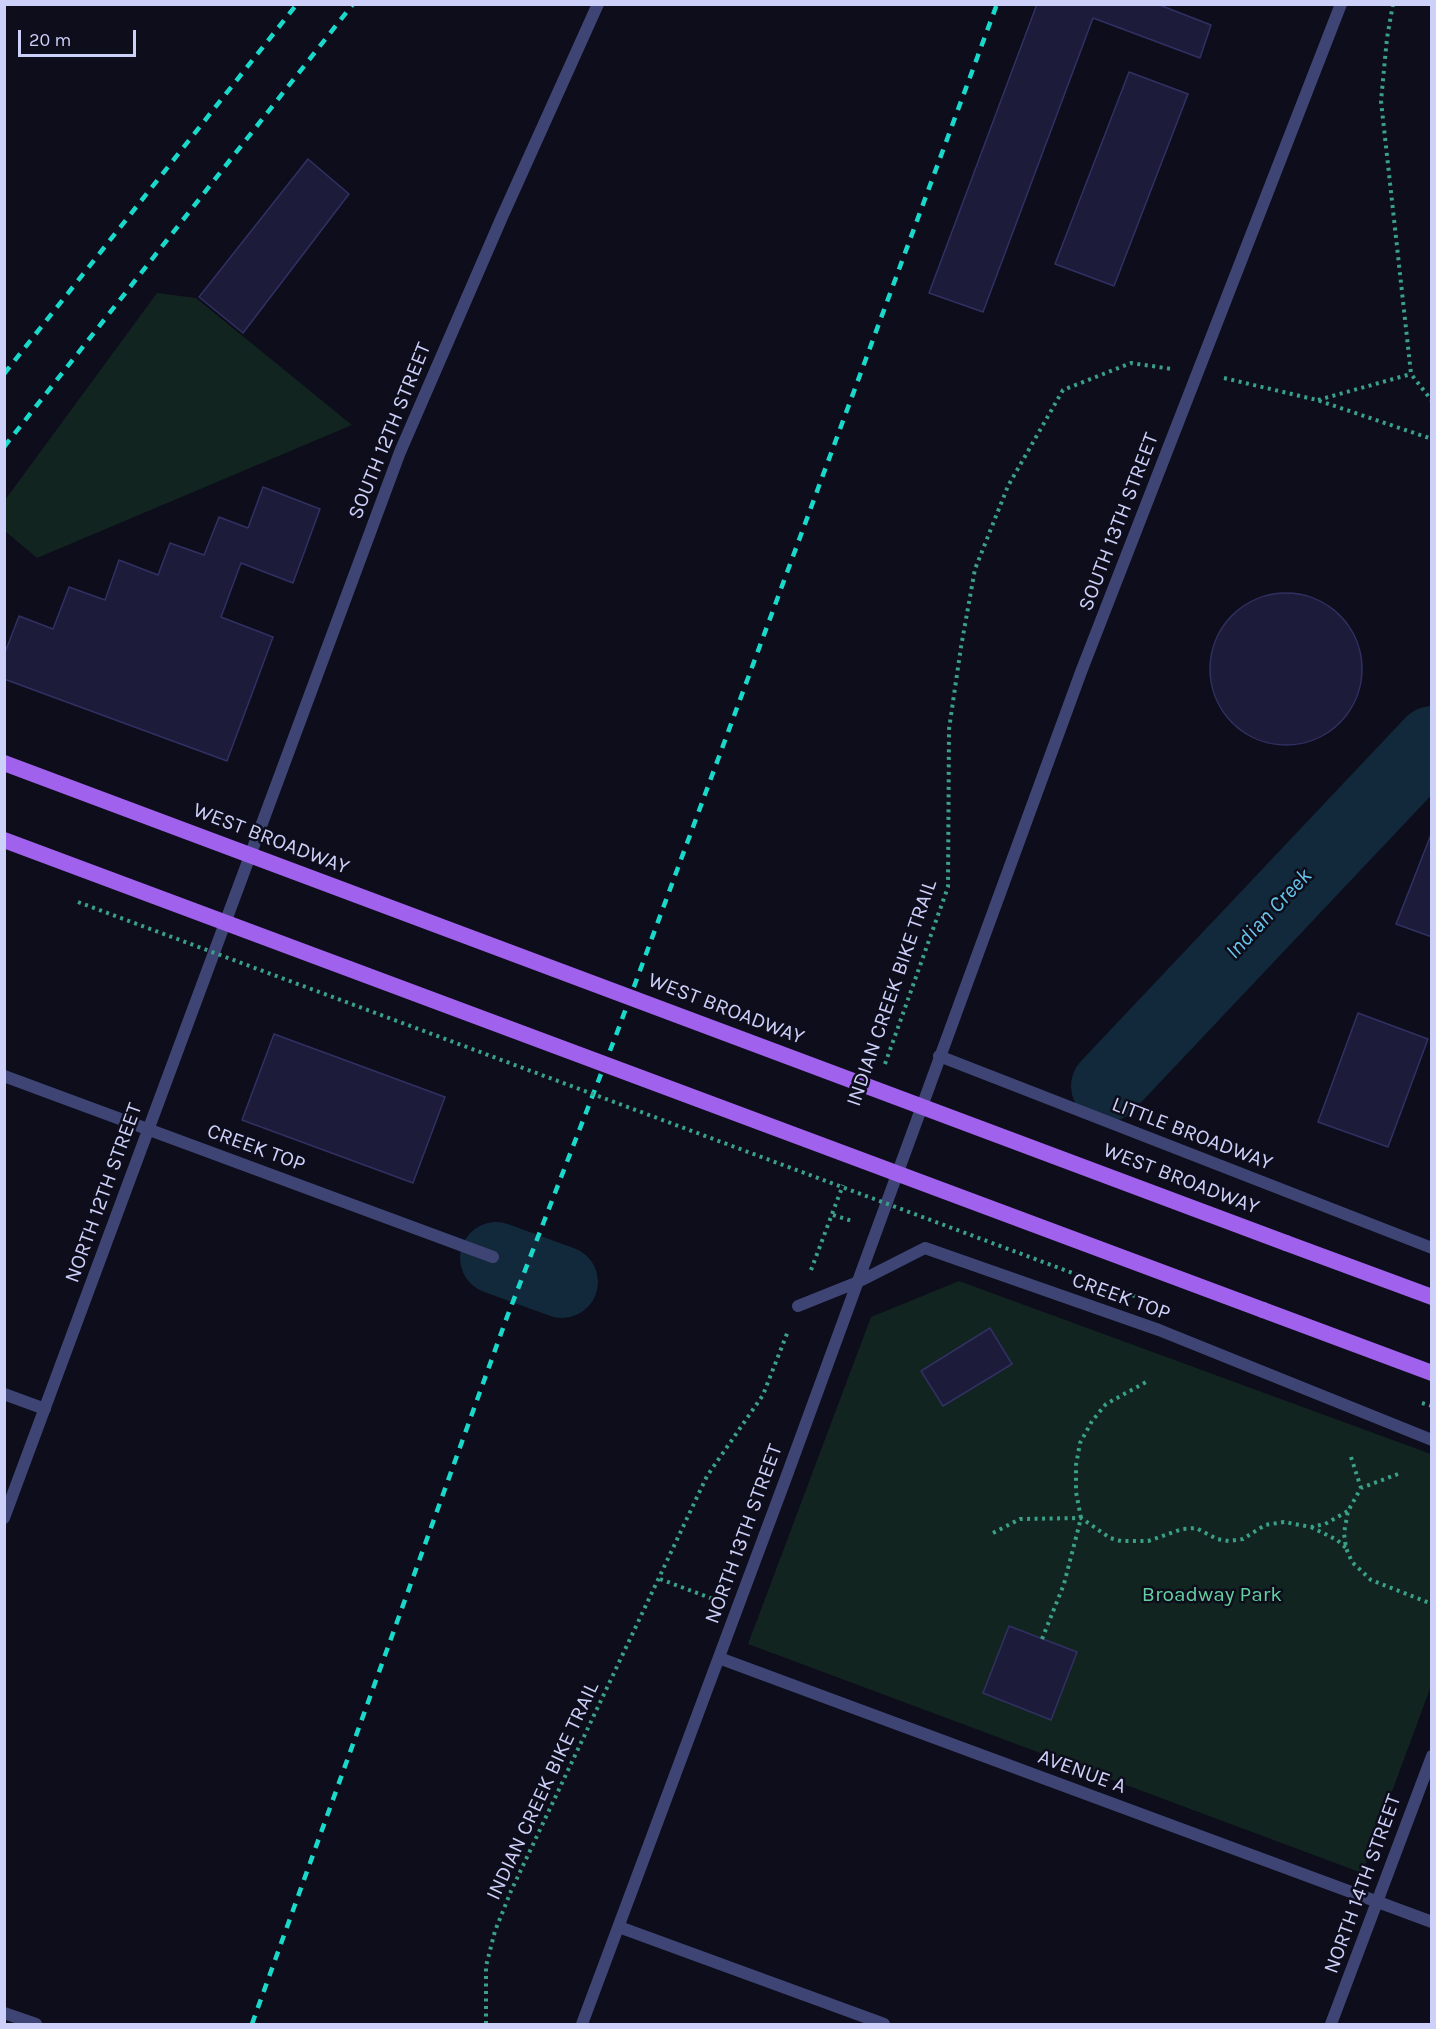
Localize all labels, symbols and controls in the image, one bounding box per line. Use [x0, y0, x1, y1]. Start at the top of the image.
scale bar [21, 18, 140, 56]
text: 20 m [29, 29, 71, 51]
street label: SOUTH 12TH STREET [343, 339, 437, 523]
street label: SOUTH 13TH STREET [1073, 429, 1165, 615]
street label: WEST BROADWAY [189, 798, 353, 880]
water label: Indian Creek [1220, 863, 1318, 965]
street label: INDIAN CREEK BIKE TRAIL [841, 876, 943, 1110]
street label: WEST BROADWAY [644, 968, 808, 1050]
street label: LITTLE BROADWAY [1108, 1092, 1276, 1176]
street label: NORTH 12TH STREET [60, 1100, 148, 1286]
street label: CREEK TOP [203, 1119, 309, 1177]
street label: WEST BROADWAY [1099, 1138, 1263, 1220]
street label: CREEK TOP [1068, 1268, 1174, 1326]
street label: NORTH 13TH STREET [700, 1441, 788, 1627]
park label: Broadway Park [1142, 1582, 1282, 1608]
street label: INDIAN CREEK BIKE TRAIL [481, 1678, 605, 1904]
street label: AVENUE A [1034, 1744, 1130, 1800]
street label: NORTH 14TH STREET [1319, 1791, 1407, 1977]

